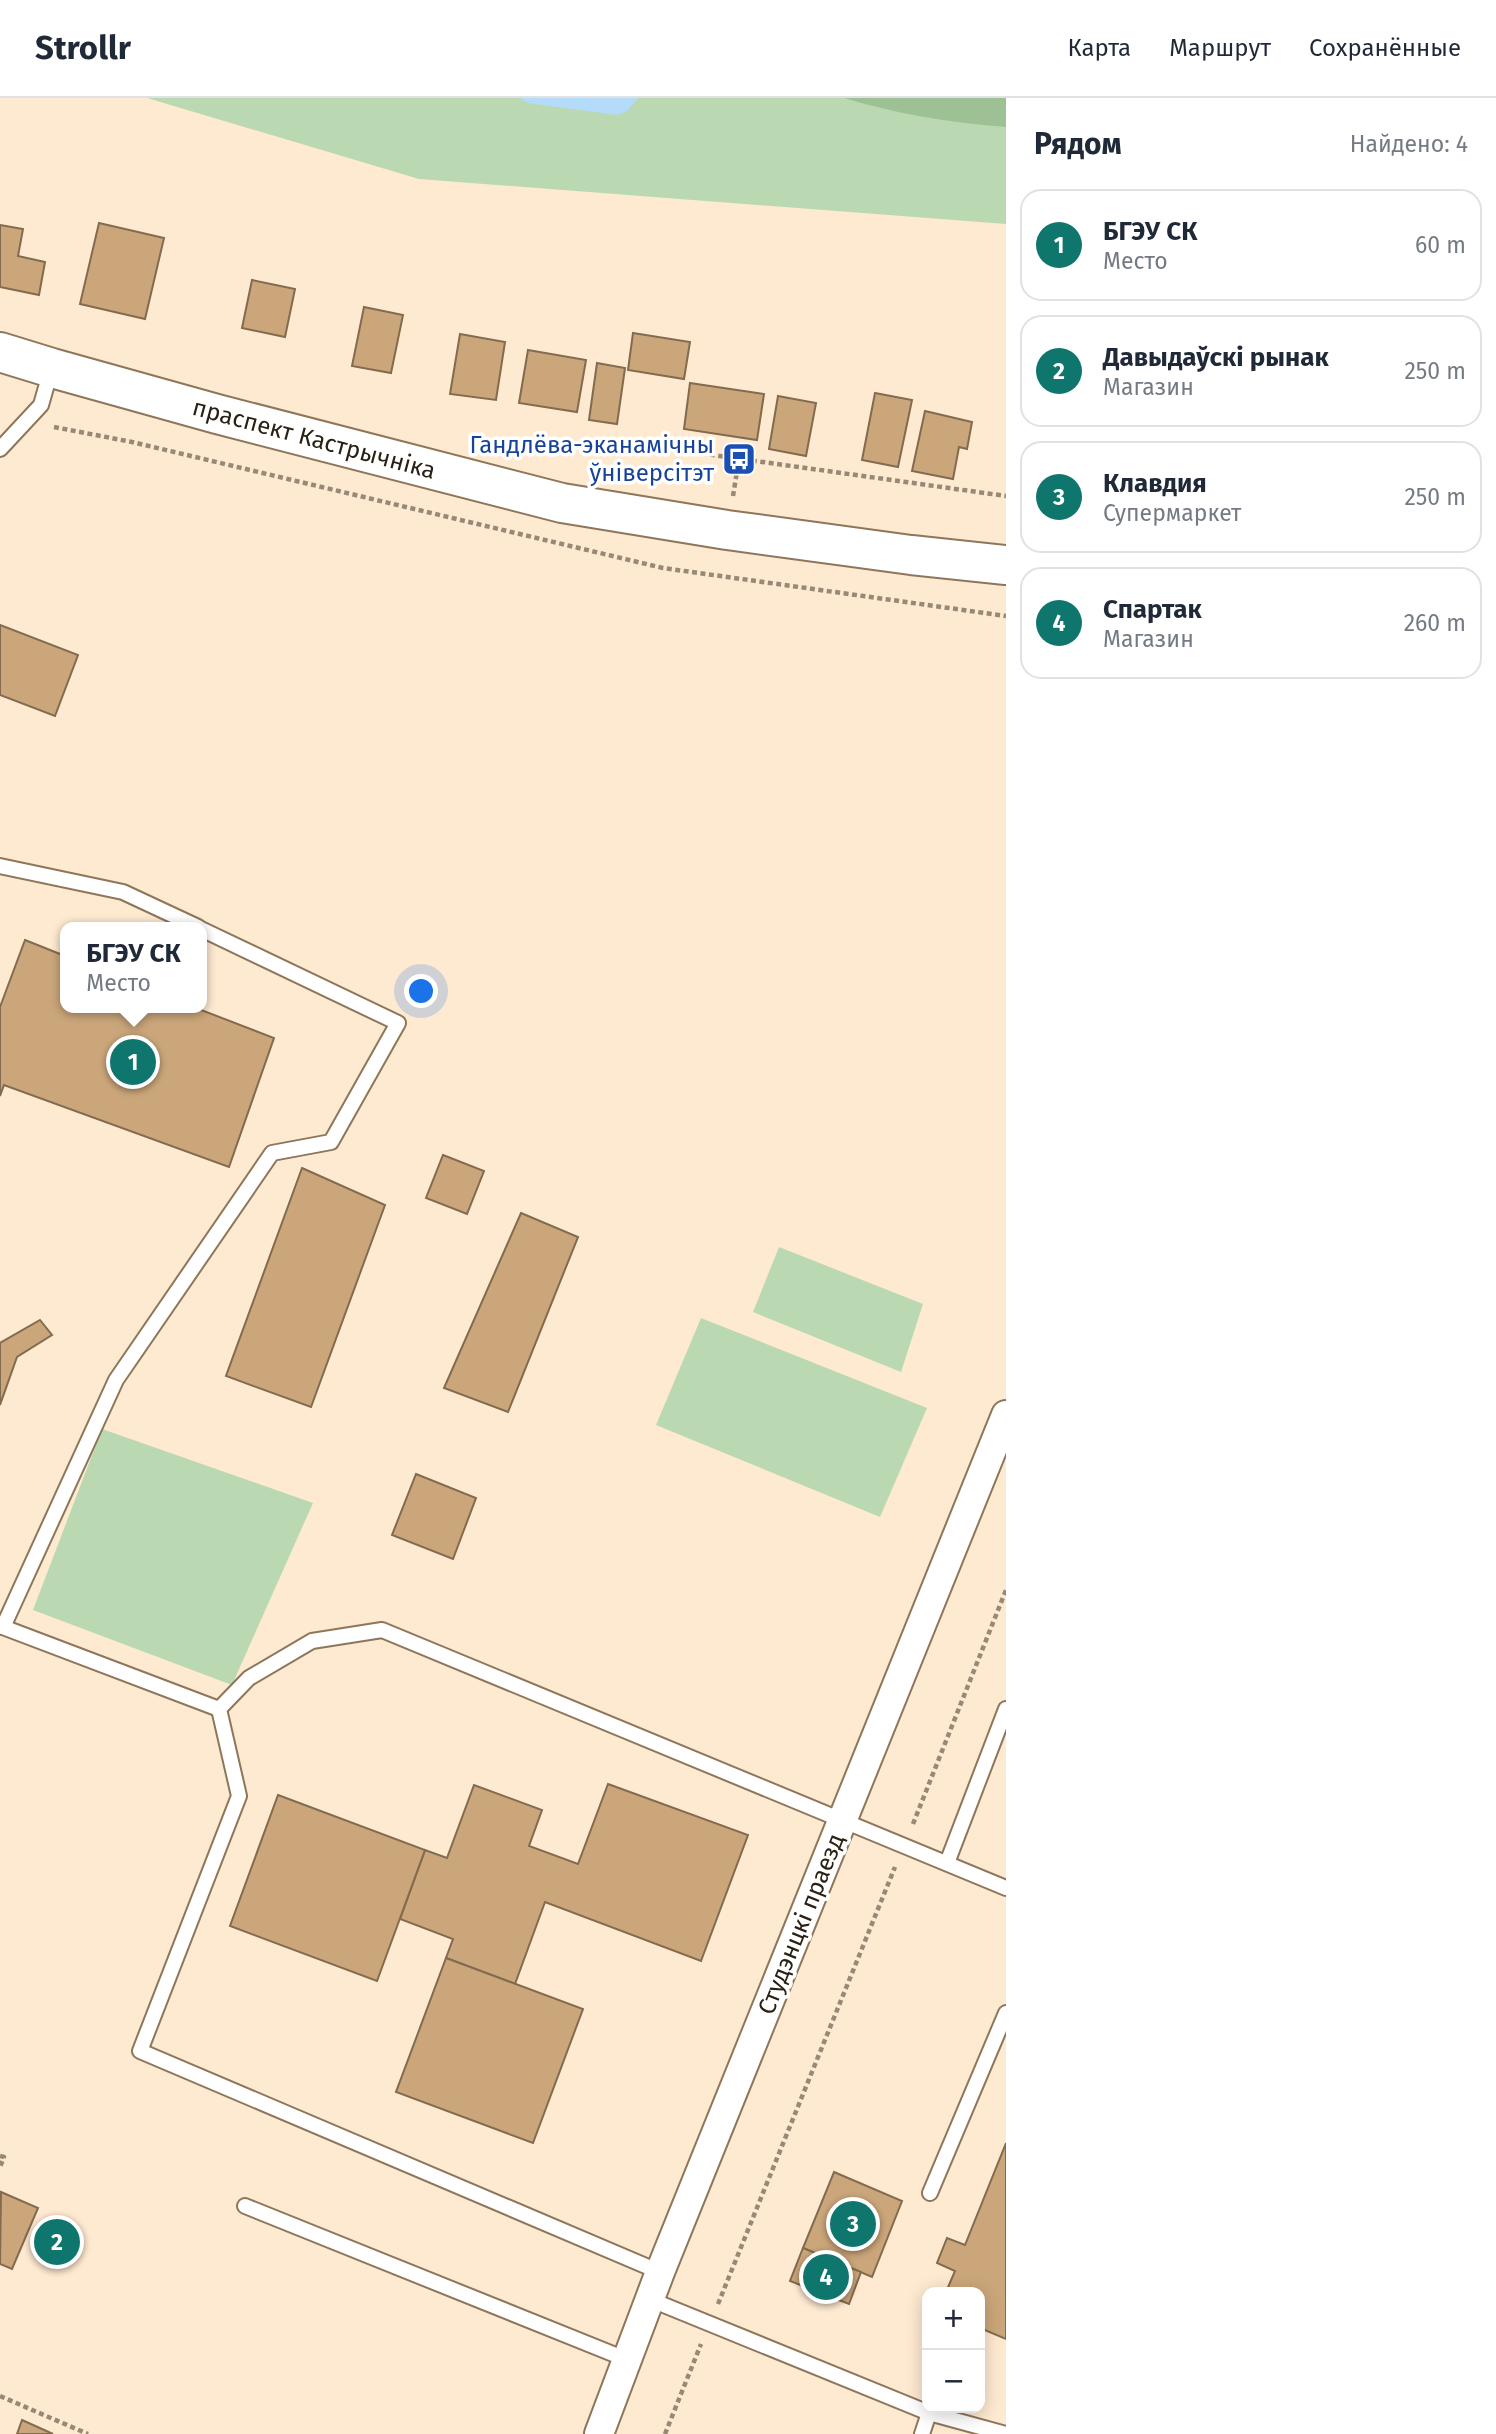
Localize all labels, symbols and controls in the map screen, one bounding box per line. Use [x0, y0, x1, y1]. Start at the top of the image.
text: Strollr [35, 28, 131, 68]
text: Карта [1068, 34, 1131, 62]
text: Маршрут [1169, 34, 1271, 62]
text: Сохранённые [1309, 34, 1461, 62]
text: Рядом [1034, 126, 1122, 162]
text: Найдено: 4 [1350, 130, 1468, 158]
text: БГЭУ СК [1103, 216, 1197, 247]
text: 1 [1054, 231, 1064, 259]
text: 60 m [1415, 231, 1466, 259]
text: Место [1103, 247, 1168, 275]
text: Давыдаўскі рынак [1103, 342, 1329, 373]
text: 2 [1053, 357, 1065, 385]
text: 250 m [1404, 357, 1466, 385]
text: Магазин [1103, 373, 1194, 401]
street label: праспект Кастрычніка [190, 393, 438, 485]
place label: Гандлёва-эканамічны ўніверсітэт [469, 431, 714, 487]
bus stop icon: Гандлёва-эканамічны ўніверсітэт [720, 440, 758, 478]
text: Клавдия [1103, 468, 1207, 499]
text: 3 [1053, 483, 1065, 511]
text: 250 m [1404, 483, 1466, 511]
text: Супермаркет [1103, 499, 1241, 527]
text: Спартак [1103, 594, 1202, 625]
text: 4 [1053, 609, 1066, 637]
text: 260 m [1404, 609, 1466, 637]
text: Магазин [1103, 625, 1194, 653]
popup [60, 922, 207, 1013]
text: БГЭУ СК [86, 938, 181, 969]
text: Место [86, 969, 151, 997]
your location [404, 974, 438, 1008]
pin: 1 [110, 1036, 156, 1088]
street label: Студэнцкі праезд [752, 1830, 850, 2018]
pin: 3 [830, 2198, 876, 2250]
pin: 2 [34, 2216, 80, 2268]
pin: 4 [803, 2251, 849, 2303]
map controls [922, 2287, 985, 2413]
button: + [922, 2287, 985, 2350]
button: − [922, 2350, 985, 2413]

